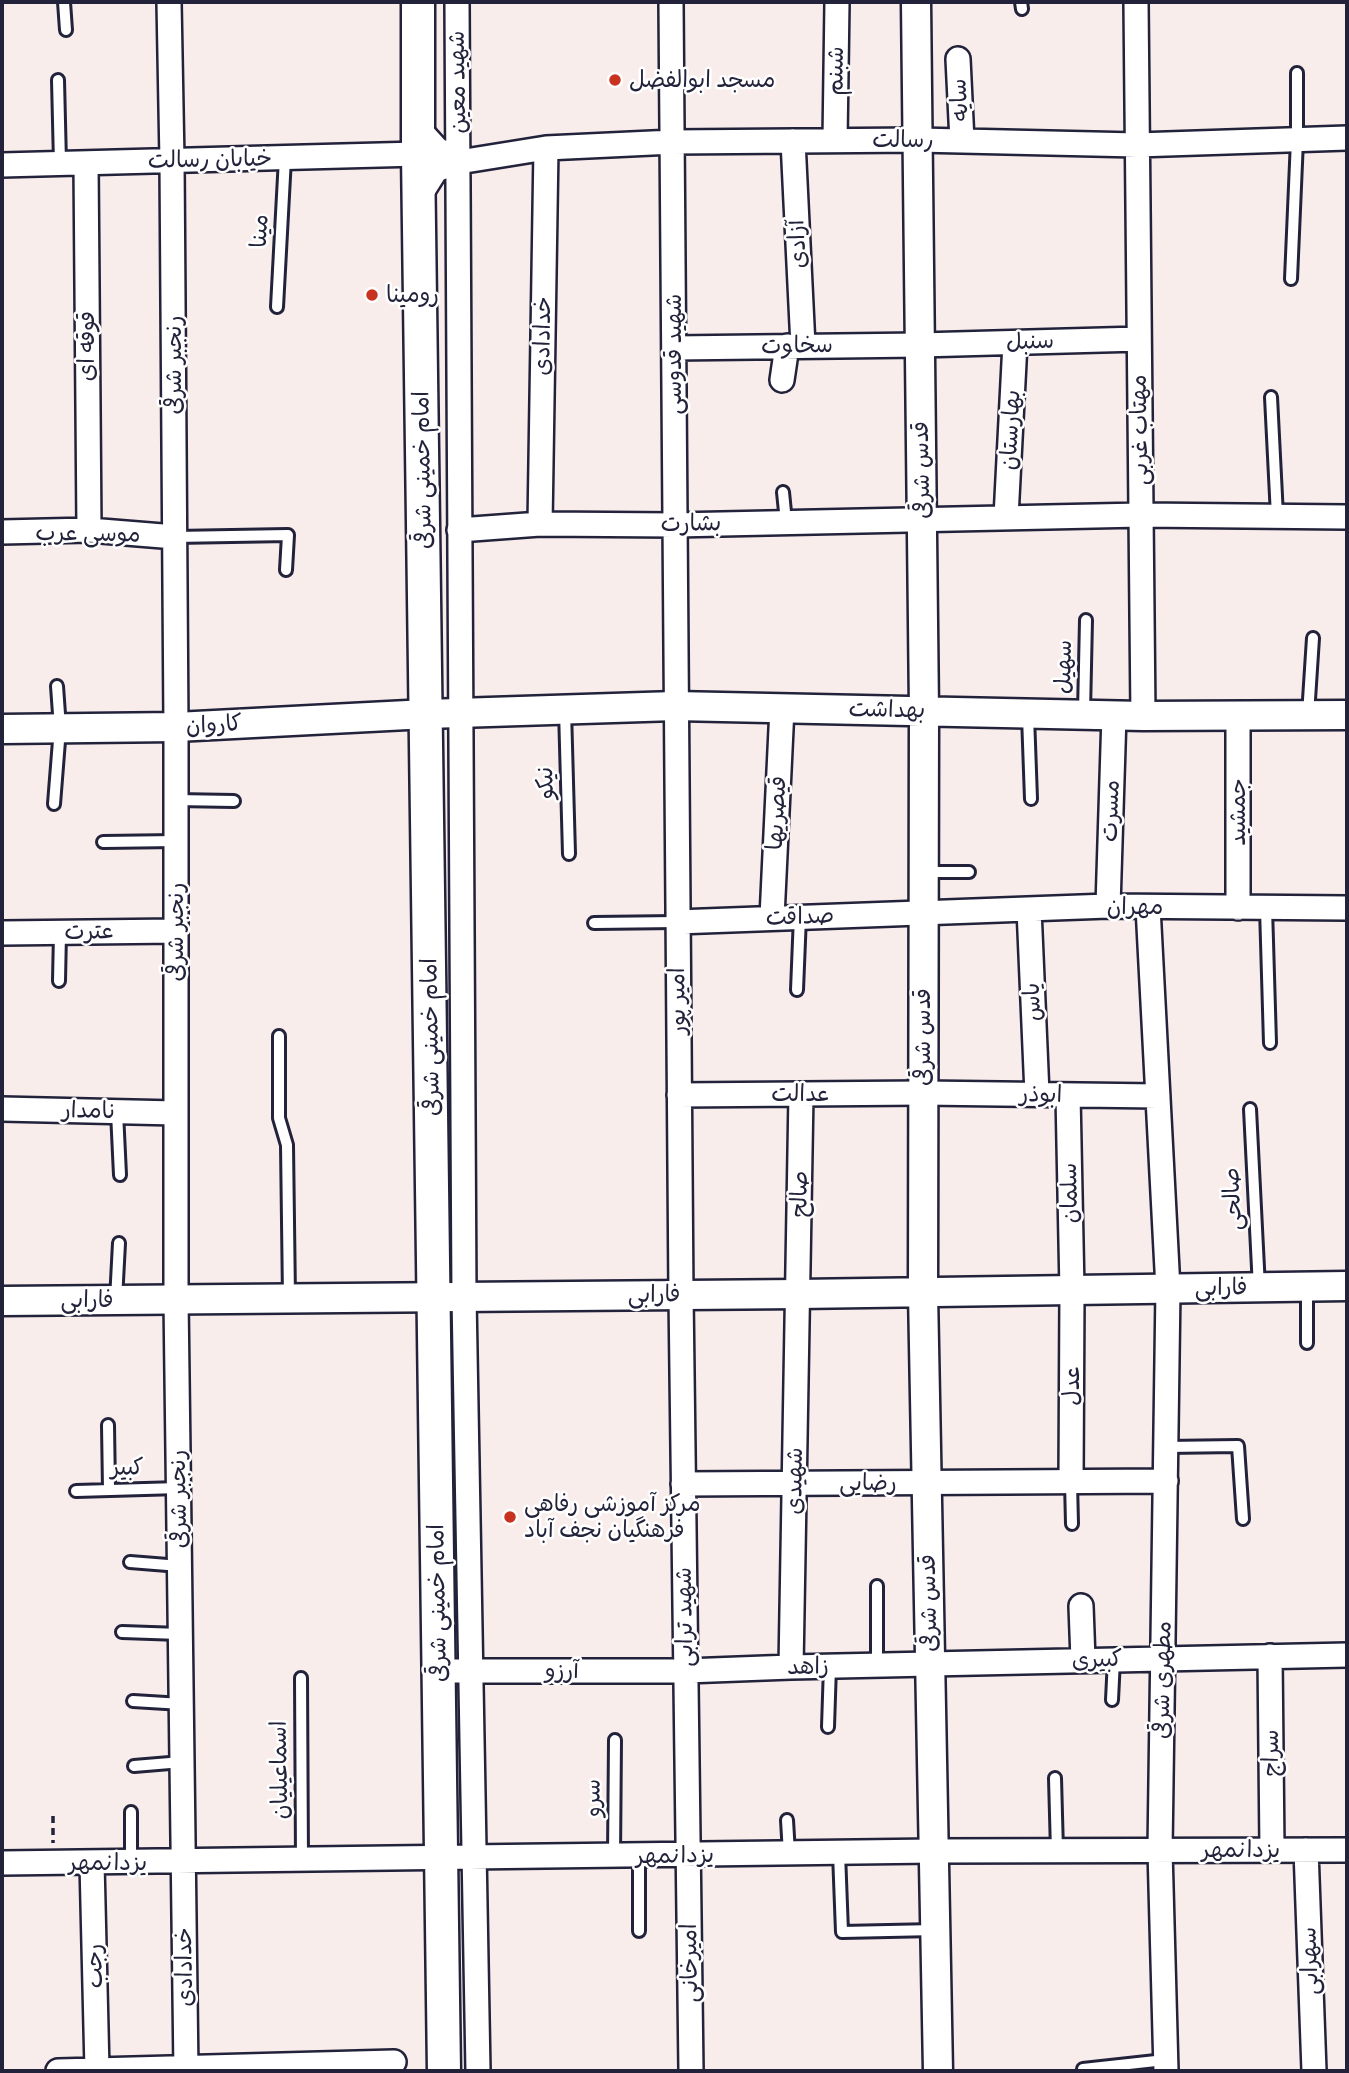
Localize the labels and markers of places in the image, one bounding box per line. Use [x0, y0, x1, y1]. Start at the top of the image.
place label: مسجد ابوالفضل [629, 66, 775, 94]
marker: مسجد ابوالفضل [607, 72, 623, 88]
place label: رومینا [386, 281, 439, 309]
marker: رومینا [364, 287, 380, 303]
place label: مرکز آموزشی رفاهی فرهنگیان نجف آباد [524, 1490, 701, 1544]
marker: مرکز آموزشی رفاهی فرهنگیان نجف آباد [502, 1509, 518, 1525]

